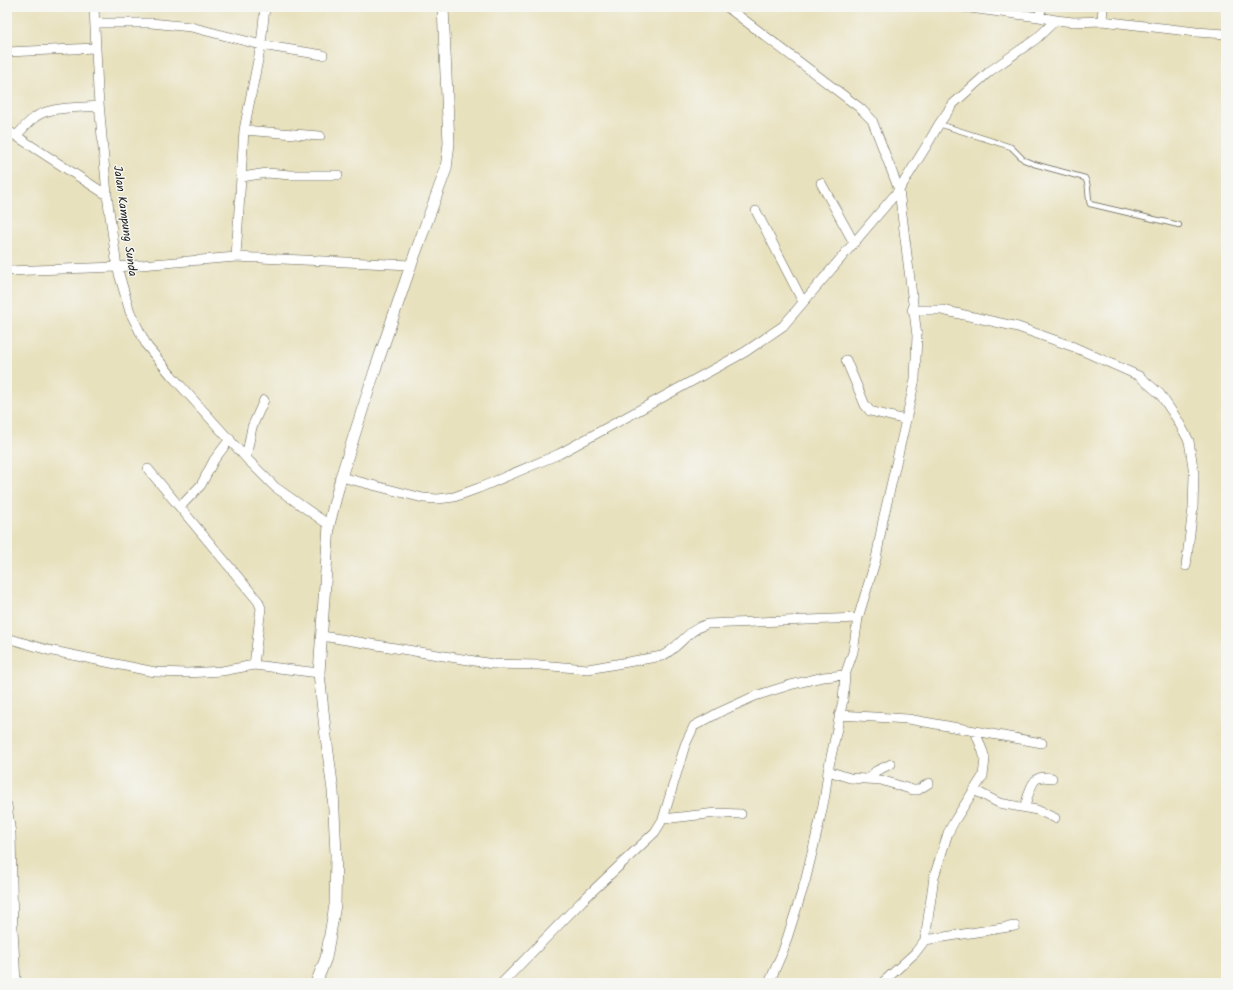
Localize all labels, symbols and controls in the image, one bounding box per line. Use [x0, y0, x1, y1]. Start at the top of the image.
street label: Jalan Kampung Sunda [108, 164, 142, 278]

